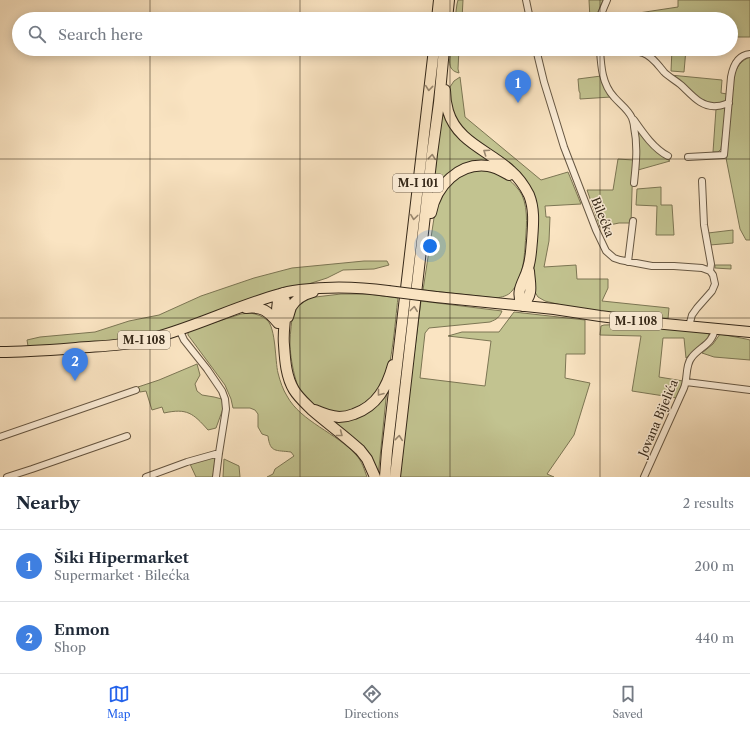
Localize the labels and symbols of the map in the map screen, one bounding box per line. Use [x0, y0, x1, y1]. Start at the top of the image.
pin: 1 [505, 70, 531, 103]
one-way arrow [425, 85, 434, 91]
one-way arrow [483, 150, 490, 157]
one-way arrow [427, 154, 436, 160]
road number: M-I 101 [393, 174, 443, 192]
street label: Bilećka [588, 195, 618, 240]
one-way arrow [410, 214, 419, 220]
your location [420, 236, 440, 256]
one-way arrow [410, 306, 419, 312]
road number: M-I 108 [610, 312, 662, 330]
road number: M-I 108 [118, 331, 170, 349]
pin: 2 [62, 348, 88, 381]
street label: Jovana Bijelića [634, 376, 681, 461]
one-way arrow [378, 389, 385, 396]
one-way arrow [336, 429, 343, 436]
one-way arrow [395, 435, 404, 441]

